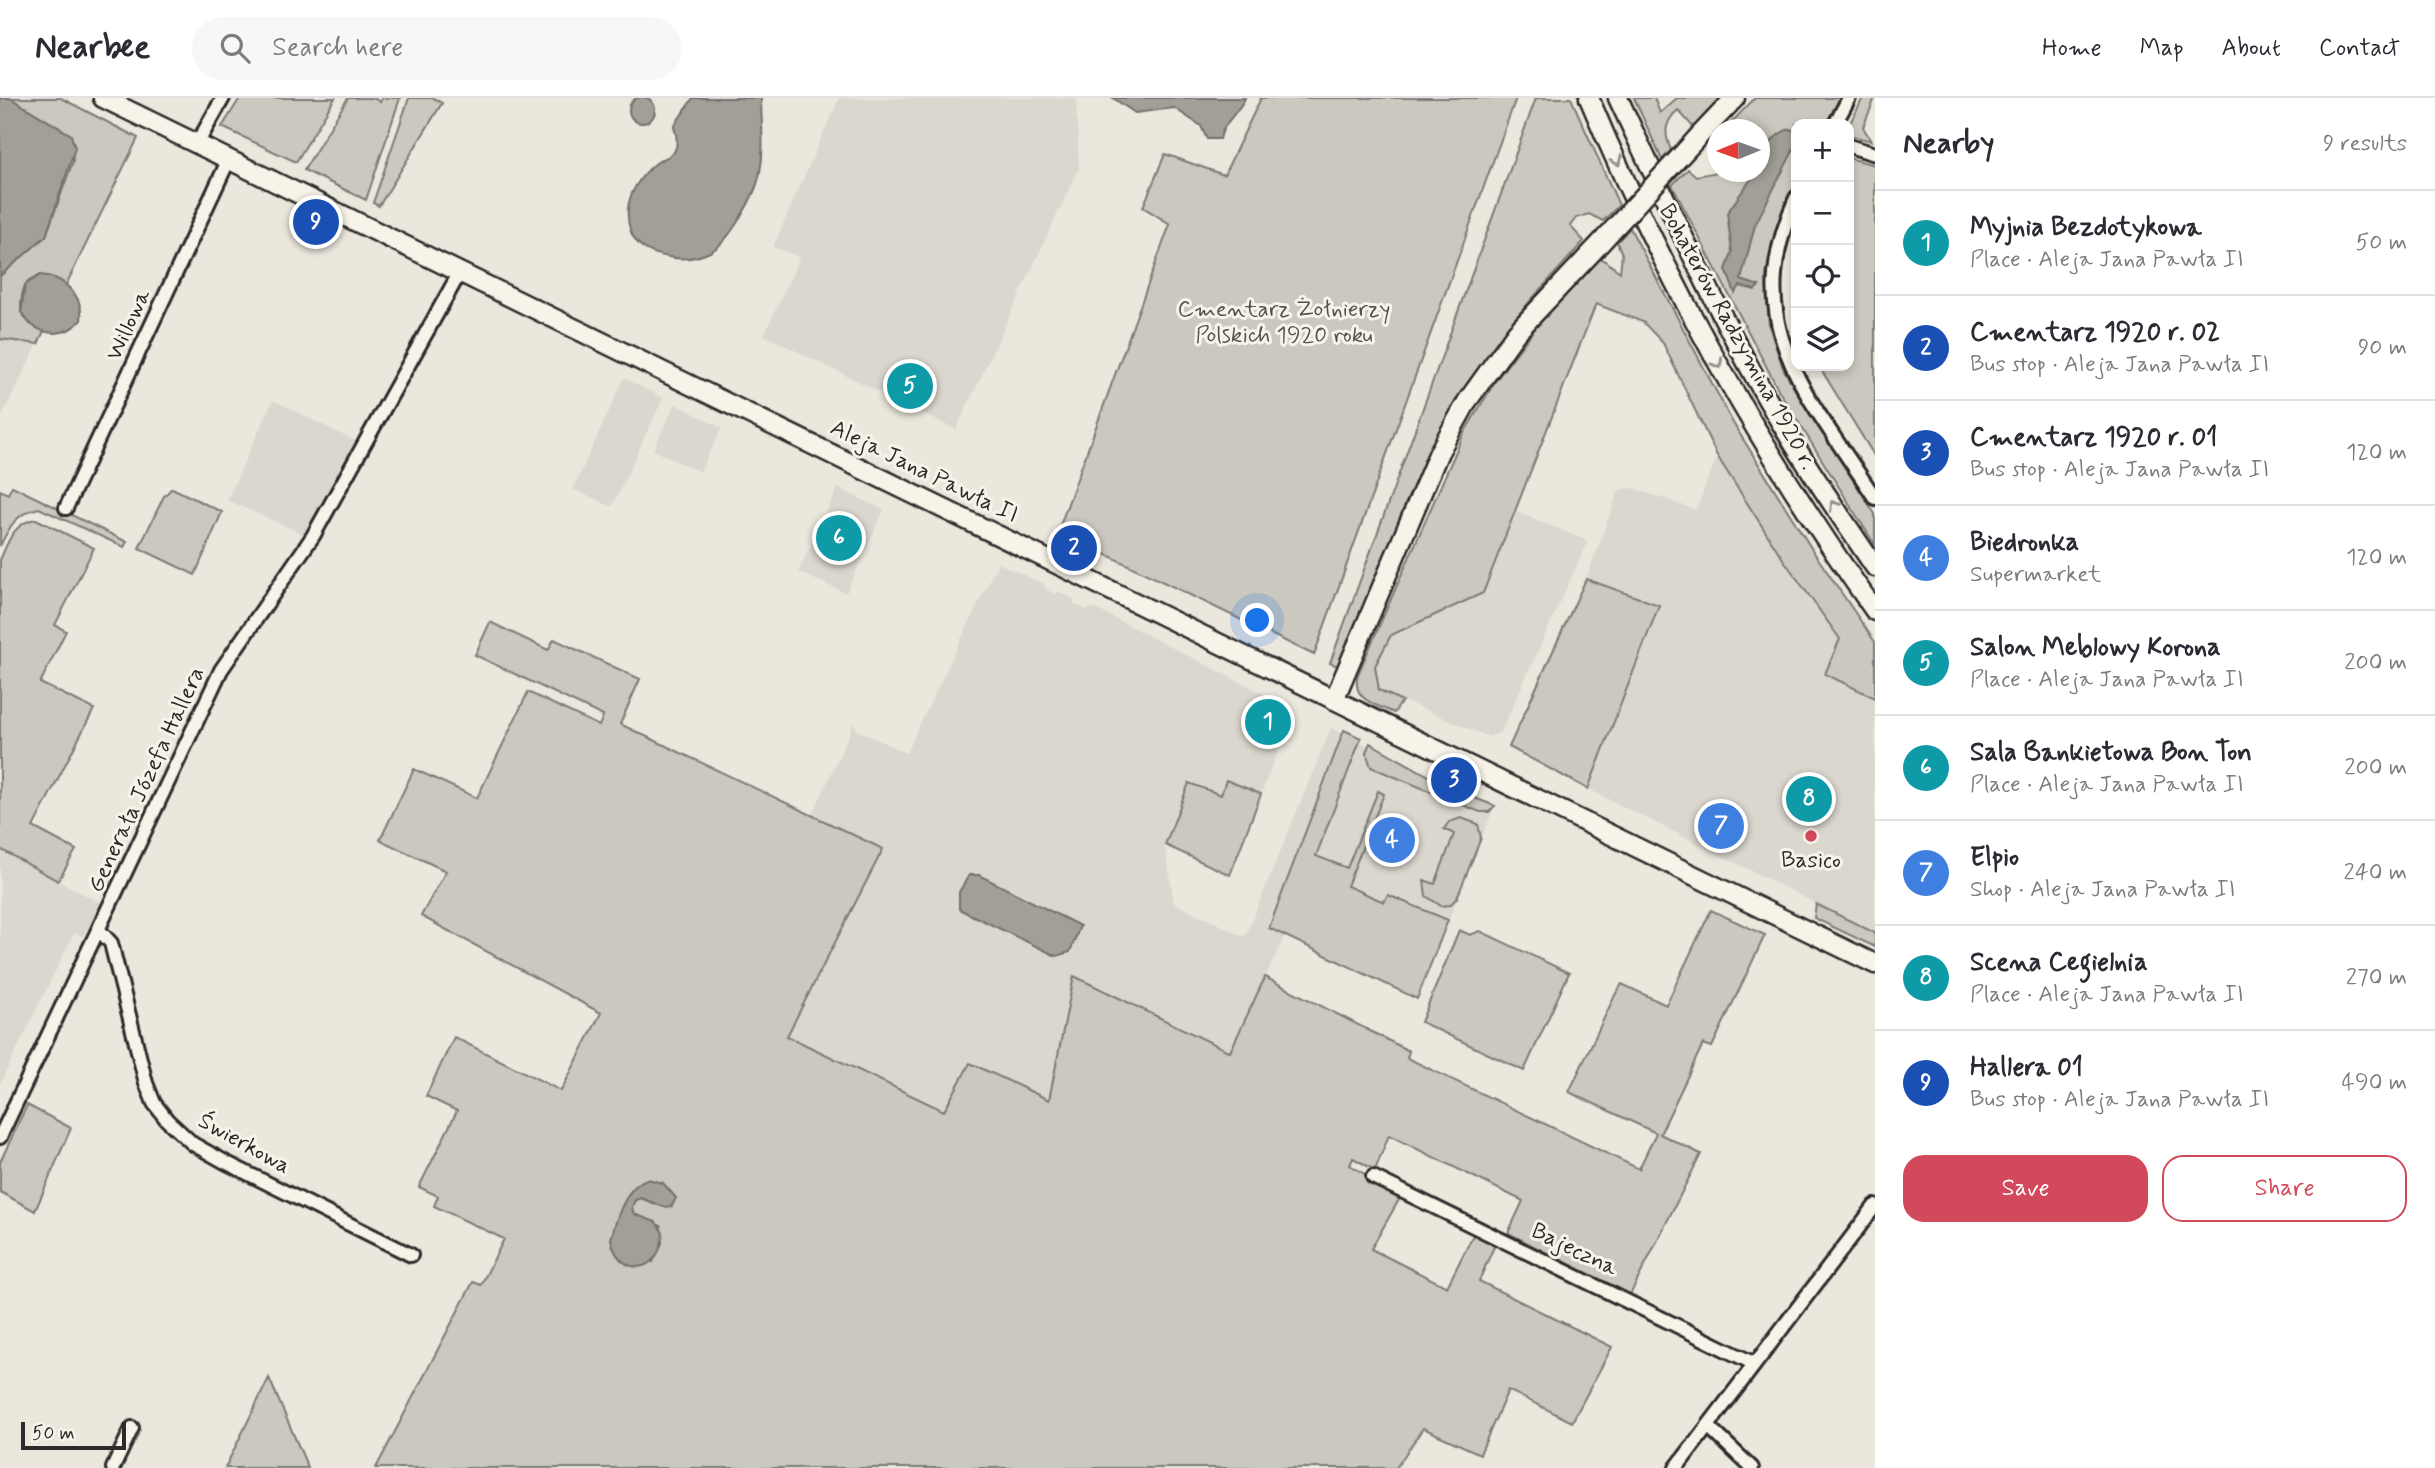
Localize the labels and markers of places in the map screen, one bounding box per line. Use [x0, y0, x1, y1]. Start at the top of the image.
pin: 9 [293, 196, 339, 248]
pin: 5 [887, 360, 933, 412]
pin: 6 [816, 512, 862, 564]
pin: 2 [1051, 522, 1097, 574]
pin: 1 [1245, 696, 1291, 748]
pin: 3 [1431, 754, 1477, 806]
pin: 8 [1786, 773, 1832, 825]
pin: 7 [1698, 800, 1744, 852]
pin: 4 [1369, 814, 1415, 866]
marker: Basico [1803, 828, 1819, 844]
place label: Basico [1781, 846, 1841, 876]

